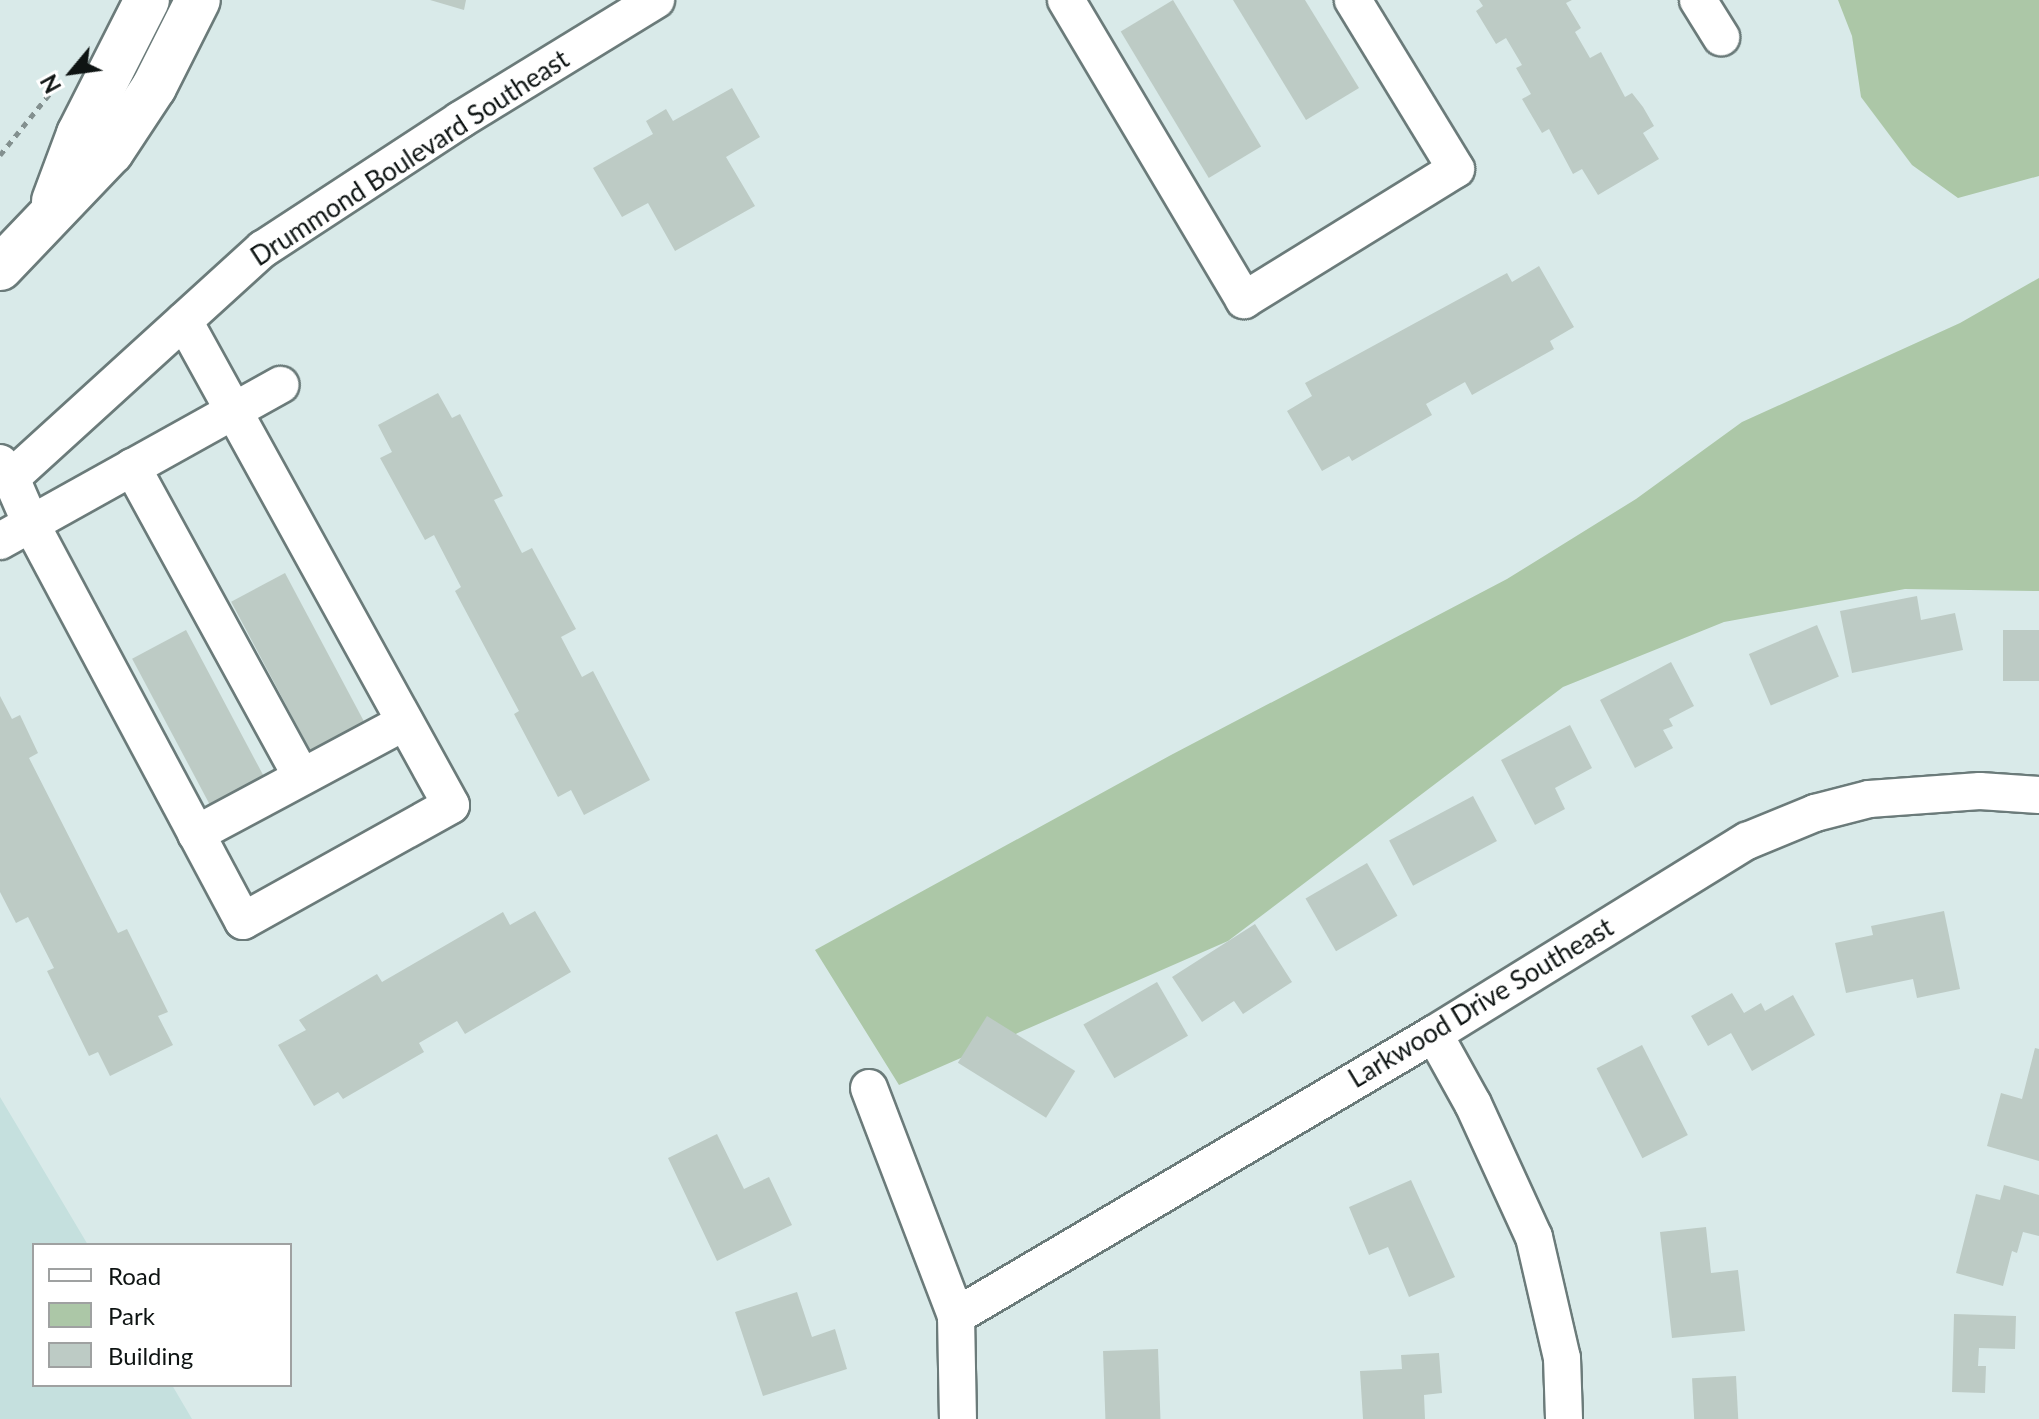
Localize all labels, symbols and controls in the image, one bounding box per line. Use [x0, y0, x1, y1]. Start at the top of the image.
north arrow [32, 32, 112, 112]
street label: Drummond Boulevard Southeast [245, 43, 575, 273]
text: N [35, 70, 66, 98]
street label: Larkwood Drive Southeast [1343, 912, 1619, 1094]
legend [32, 1243, 292, 1387]
text: Road [108, 1261, 161, 1290]
text: Park [108, 1301, 155, 1330]
text: Building [108, 1341, 193, 1370]

